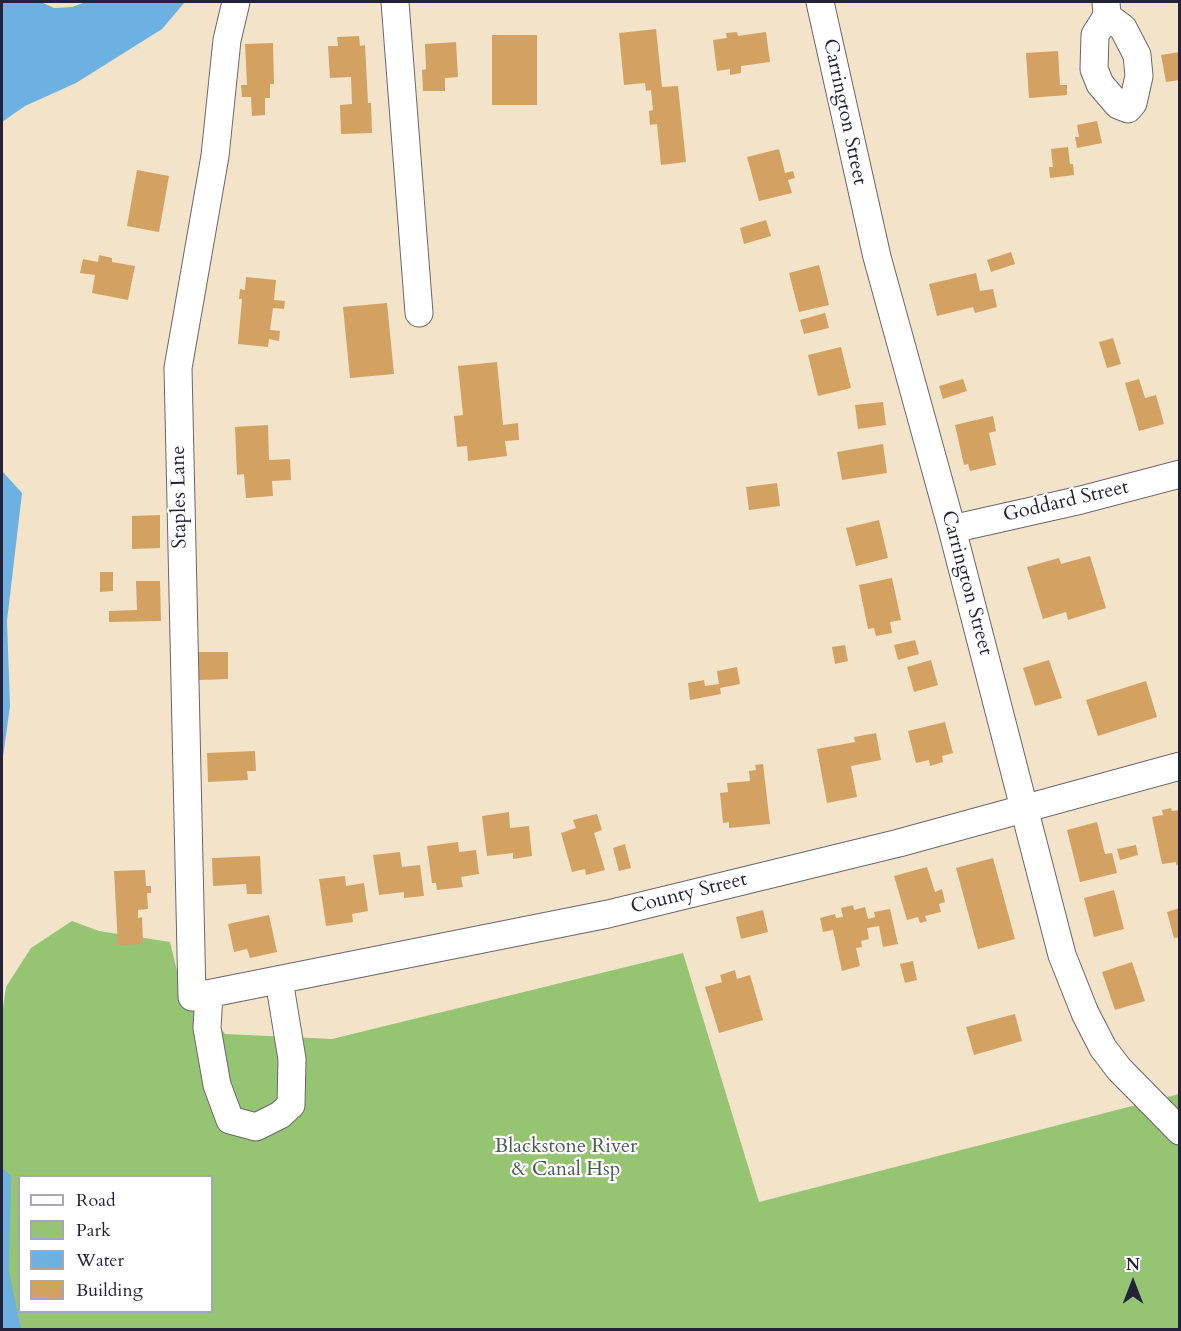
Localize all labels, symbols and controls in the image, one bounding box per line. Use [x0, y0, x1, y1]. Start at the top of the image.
street label: Carrington Street [817, 37, 871, 187]
street label: Staples Lane [167, 445, 193, 549]
street label: Goddard Street [1001, 476, 1131, 528]
street label: Carrington Street [935, 508, 997, 658]
street label: County Street [628, 868, 750, 920]
park label: Blackstone River & Canal Hsp [495, 1135, 637, 1182]
legend [18, 1175, 213, 1313]
text: Road [76, 1188, 116, 1213]
text: Park [76, 1218, 111, 1243]
text: Water [76, 1248, 124, 1273]
north arrow [1103, 1253, 1163, 1313]
text: N [1126, 1254, 1140, 1276]
text: Building [76, 1278, 143, 1303]

